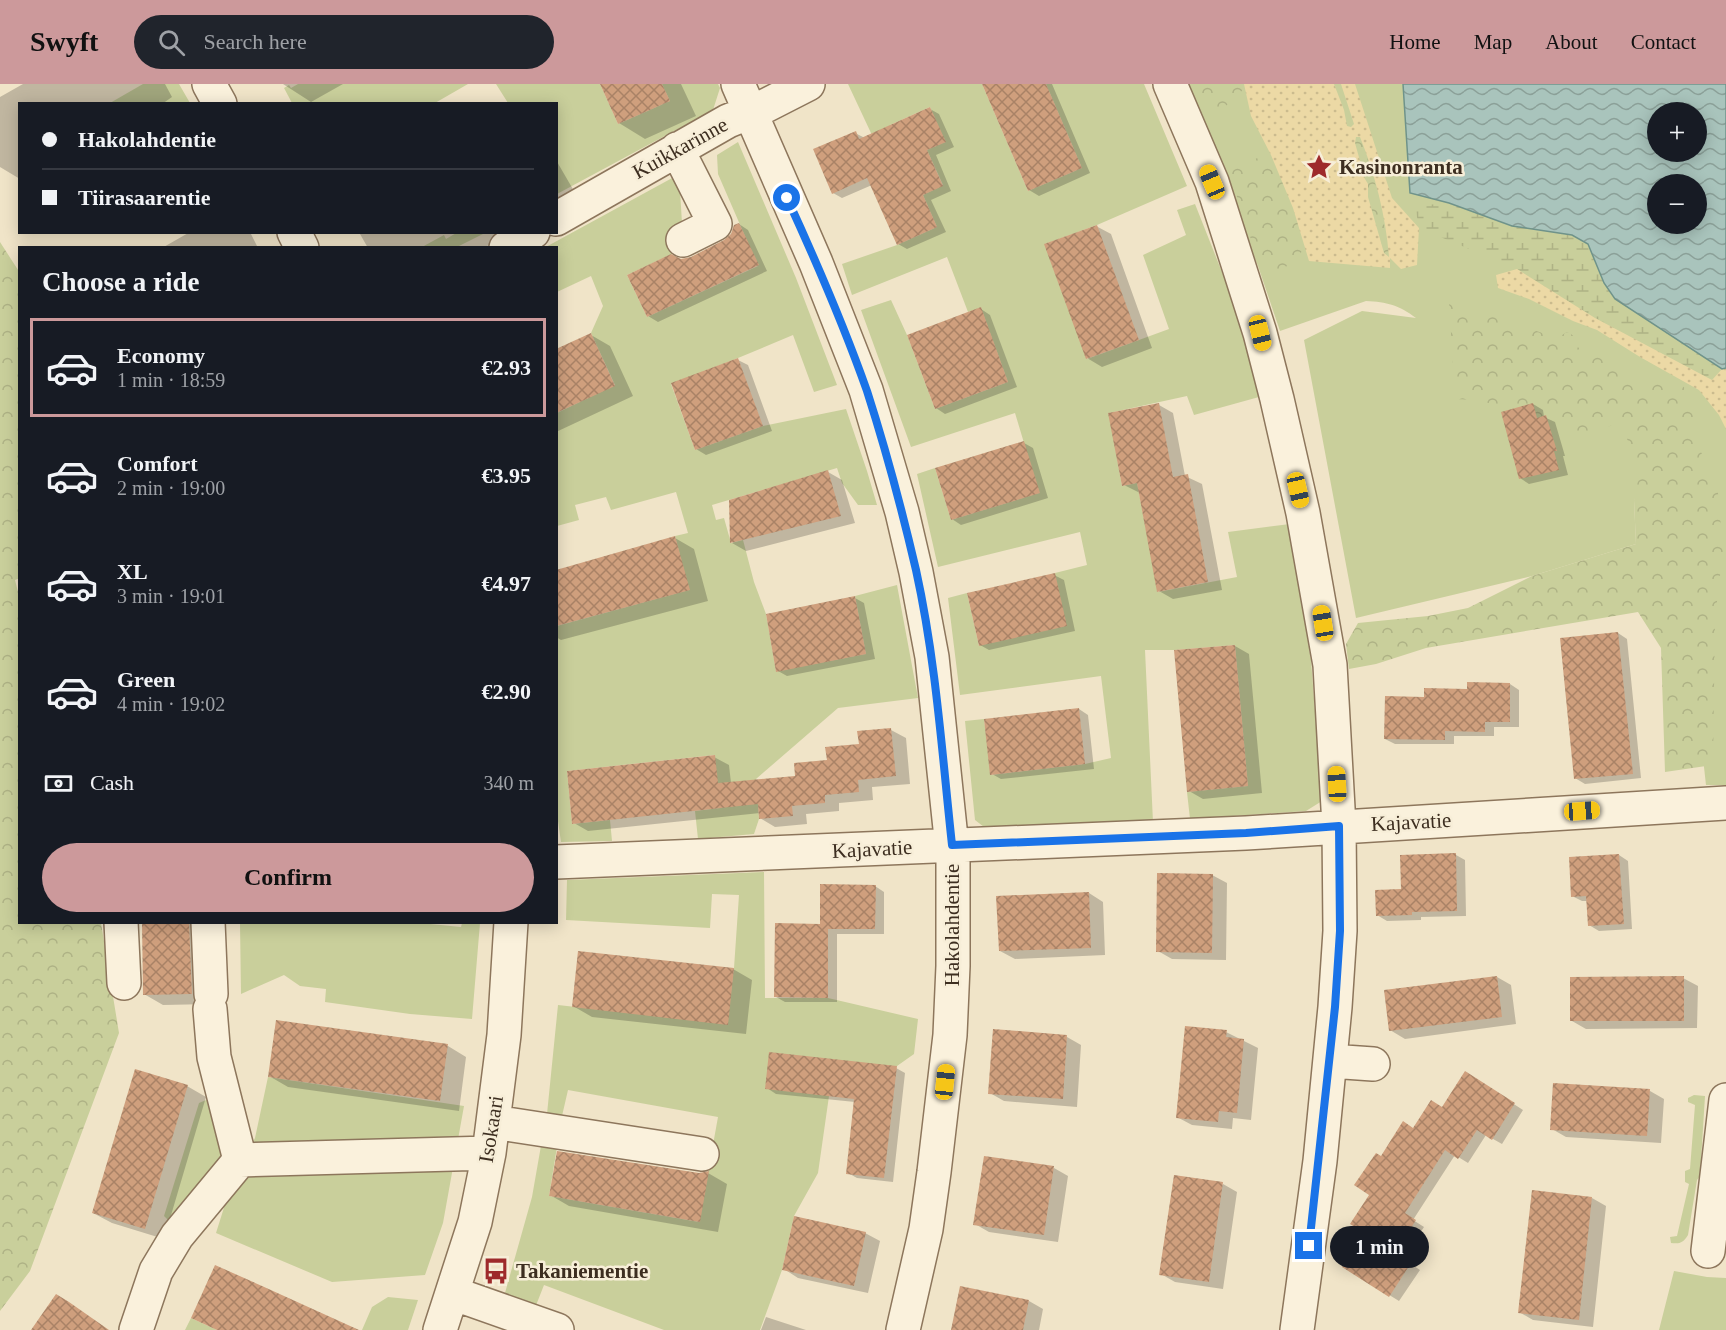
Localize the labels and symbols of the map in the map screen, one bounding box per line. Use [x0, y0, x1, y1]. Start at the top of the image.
street label: Kuikkarinne [628, 112, 732, 184]
place icon: Kasinonranta [1304, 152, 1334, 182]
place label: Kasinonranta [1339, 155, 1463, 179]
car [1197, 162, 1227, 202]
route start [773, 184, 800, 211]
car [1247, 313, 1273, 353]
car [1285, 470, 1311, 510]
car [1311, 604, 1335, 642]
car [1327, 766, 1347, 802]
car [1563, 801, 1601, 821]
street label: Kajavatie [1370, 808, 1452, 836]
street label: Kajavatie [831, 835, 913, 863]
street label: Hakolahdentie [940, 864, 964, 986]
car [934, 1063, 956, 1101]
street label: Isokaari [474, 1094, 508, 1164]
callout: 1 min [1330, 1225, 1429, 1267]
route end [1295, 1232, 1322, 1259]
bus stop icon: Takaniementie [481, 1256, 511, 1286]
place label: Takaniementie [516, 1259, 648, 1283]

